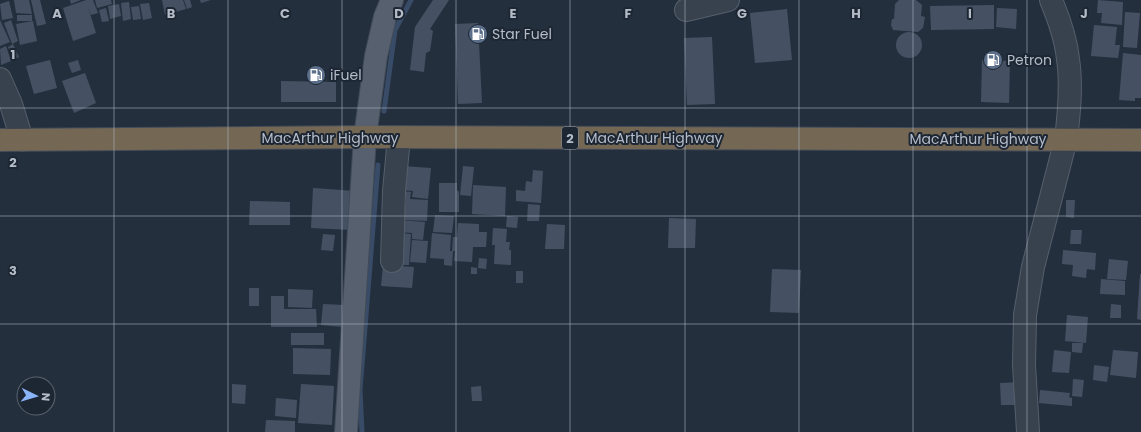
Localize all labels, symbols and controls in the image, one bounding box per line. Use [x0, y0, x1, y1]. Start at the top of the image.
text: A [52, 4, 62, 23]
text: B [167, 4, 176, 23]
text: C [280, 4, 290, 23]
text: D [394, 4, 404, 23]
text: E [509, 4, 517, 23]
text: F [624, 4, 632, 23]
text: G [737, 4, 747, 23]
text: H [851, 4, 861, 23]
text: I [968, 4, 972, 23]
text: J [1080, 4, 1088, 23]
fuel station icon: Star Fuel [467, 23, 489, 45]
place label: Star Fuel [492, 24, 552, 44]
text: 1 [11, 45, 15, 64]
fuel station icon: Petron [982, 49, 1004, 71]
place label: Petron [1007, 50, 1052, 70]
fuel station icon: iFuel [305, 64, 327, 86]
place label: iFuel [330, 65, 362, 85]
road number: 2 [562, 127, 578, 149]
street label: MacArthur Highway [261, 128, 399, 148]
street label: MacArthur Highway [585, 128, 723, 148]
street label: MacArthur Highway [909, 129, 1047, 149]
text: 2 [9, 153, 17, 172]
text: 3 [9, 261, 17, 280]
north arrow [16, 376, 56, 416]
text: N [38, 392, 54, 402]

